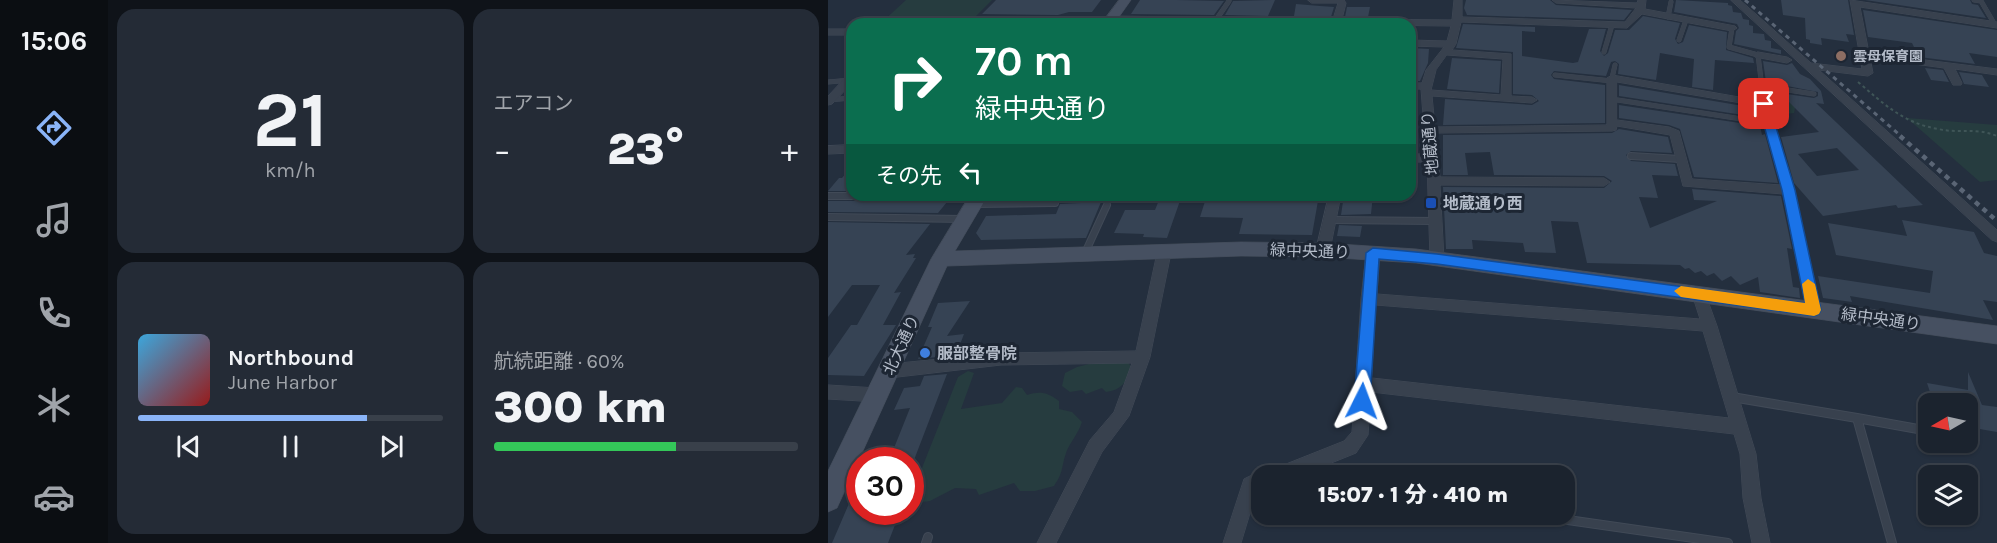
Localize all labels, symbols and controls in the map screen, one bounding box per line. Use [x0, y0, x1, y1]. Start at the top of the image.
text: 15:06 [21, 25, 87, 57]
text: 70 m [975, 36, 1073, 86]
icon: right [876, 42, 954, 120]
place label: 雲母保育園 [1853, 48, 1923, 65]
marker: 雲母保育園 [1834, 49, 1848, 63]
text: 21 [253, 74, 328, 166]
pin [1738, 78, 1789, 129]
icon: arrive [1747, 87, 1780, 120]
text: エアコン [494, 92, 574, 115]
text: 緑中央通り [975, 93, 1110, 125]
icon: directions [33, 107, 75, 149]
street label: 地蔵通り [1418, 110, 1442, 176]
text: 23° [607, 123, 685, 175]
text: − [494, 131, 511, 169]
text: + [781, 131, 798, 169]
icon: left [954, 156, 987, 189]
text: km/h [265, 159, 316, 182]
text: その先 [876, 163, 942, 189]
place label: 地蔵通り西 [1443, 194, 1523, 213]
marker: 地蔵通り西 [1424, 196, 1438, 210]
icon: music [33, 199, 75, 241]
street label: 緑中央通り [1270, 240, 1350, 262]
icon: phone [33, 292, 75, 334]
street label: 緑中央通り [1840, 304, 1922, 334]
street label: 北大通り [879, 312, 923, 378]
place label: 服部整骨院 [937, 344, 1017, 363]
text: Northbound [228, 345, 354, 371]
marker: 服部整骨院 [918, 346, 932, 360]
text: 航続距離 · 60% [494, 350, 624, 373]
position arrow [1330, 369, 1394, 433]
text: June Harbor [228, 371, 337, 394]
text: 300 km [494, 381, 667, 433]
icon: climate [33, 384, 75, 426]
north arrow [1918, 393, 1978, 453]
map controls [1918, 393, 1978, 525]
icon: previous [172, 430, 205, 463]
icon: pause [274, 430, 307, 463]
icon: next [375, 430, 408, 463]
speed limit sign: 30 [846, 447, 924, 525]
button: layers [1918, 465, 1978, 525]
icon: car [33, 476, 75, 518]
text: 15:07 · 1 分 · 410 m [1318, 482, 1508, 508]

